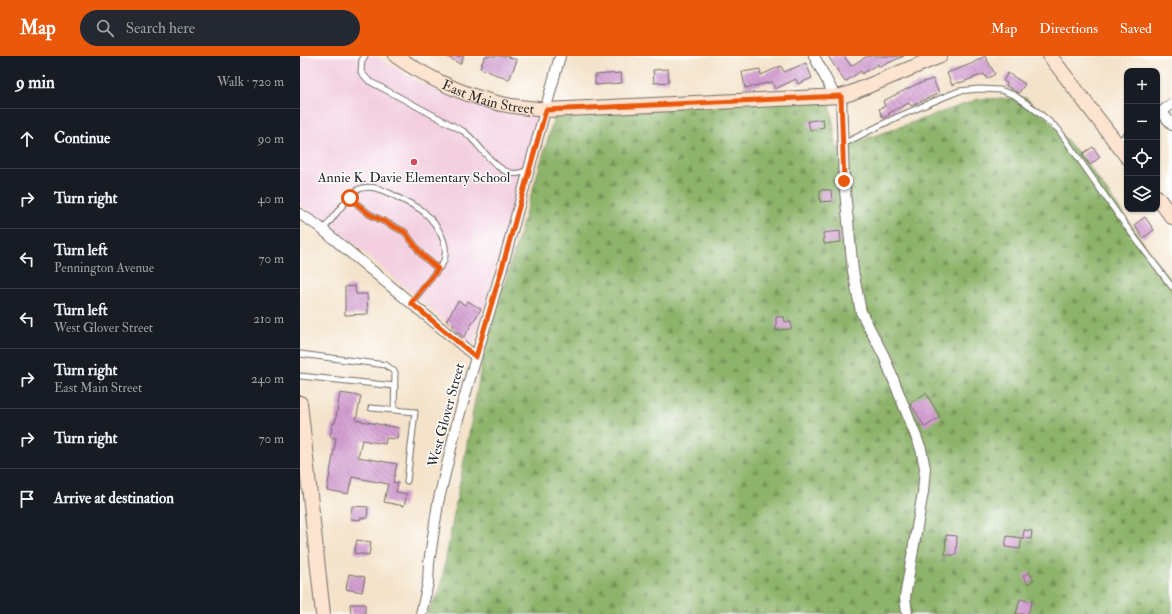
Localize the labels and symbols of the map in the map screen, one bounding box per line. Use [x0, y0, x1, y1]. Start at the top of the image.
street label: East Main Street [439, 76, 536, 117]
marker: Annie K. Davie Elementary School [409, 157, 419, 167]
place label: Annie K. Davie Elementary School [317, 169, 511, 187]
route end [835, 172, 853, 190]
route start [341, 189, 359, 207]
street label: West Glover Street [424, 361, 468, 470]

